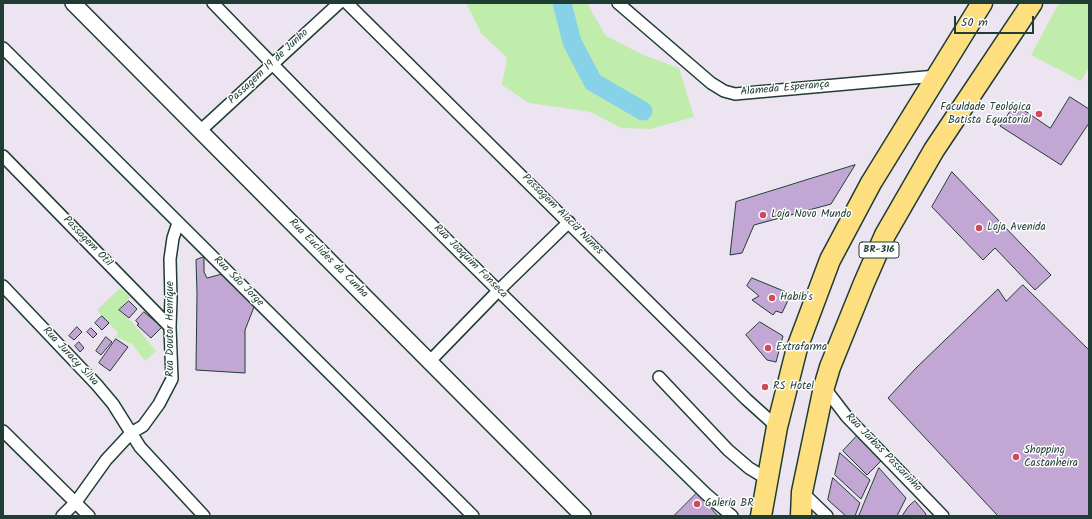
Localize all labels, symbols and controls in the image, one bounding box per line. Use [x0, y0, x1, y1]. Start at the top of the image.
scale bar [956, 8, 1036, 34]
text: 50 m [961, 13, 988, 32]
street label: Passagem 19 de Junho [226, 27, 312, 107]
street label: Alameda Esperança [740, 79, 830, 99]
place label: Faculdade Teológica Batista Equatorial [940, 101, 1031, 127]
marker: Faculdade Teológica Batista Equatorial [1034, 109, 1044, 119]
street label: Passagem Alacid Nunes [519, 172, 605, 258]
place label: Loja Novo Mundo [771, 208, 851, 222]
marker: Loja Novo Mundo [758, 210, 768, 220]
street label: Passagem Otil [60, 214, 114, 270]
street label: Rua Euclides da Cunha [286, 217, 370, 301]
place label: Loja Avenida [987, 221, 1046, 235]
street label: Rua Joaquim Fonseca [430, 222, 510, 302]
marker: Loja Avenida [974, 223, 984, 233]
road number: BR-316 [859, 242, 899, 258]
street label: Rua São Jorge [210, 254, 266, 310]
street label: Rua Doutor Henrique [164, 281, 178, 377]
place label: Habib's [780, 291, 813, 305]
marker: Habib's [767, 293, 777, 303]
street label: Rua Juracy Silva [39, 325, 101, 389]
place label: Extrafarma [776, 341, 827, 355]
marker: Extrafarma [763, 343, 773, 353]
place label: RS Hotel [773, 380, 814, 394]
marker: RS Hotel [760, 382, 770, 392]
street label: Rua Jarbas Passarinho [842, 411, 924, 495]
place label: Shopping Castanheira [1024, 444, 1078, 470]
marker: Shopping Castanheira [1011, 452, 1021, 462]
place label: Galeria BR [705, 497, 754, 511]
marker: Galeria BR [692, 499, 702, 509]

